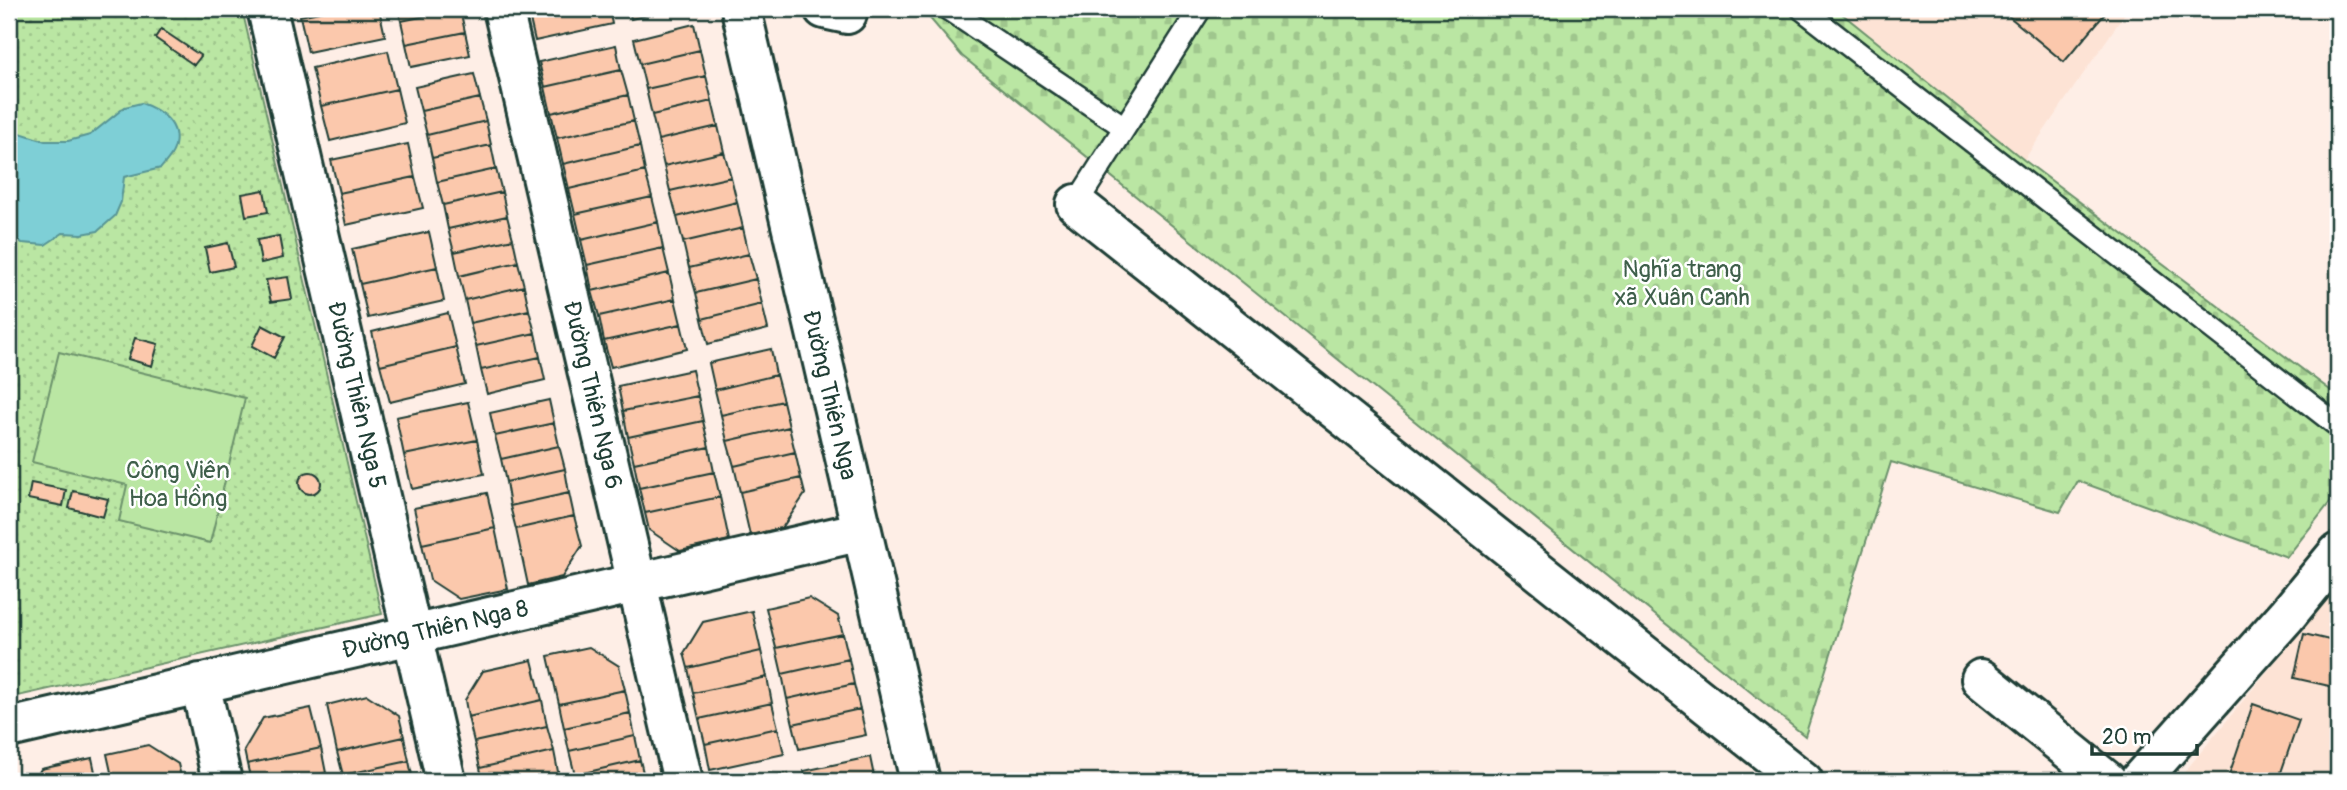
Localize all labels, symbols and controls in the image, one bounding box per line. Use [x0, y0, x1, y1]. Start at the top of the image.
park label: Nghĩa trang xã Xuân Canh [1614, 255, 1750, 312]
street label: Đường Thiên Nga 6 [557, 298, 628, 492]
street label: Đường Thiên Nga 5 [321, 299, 392, 492]
street label: Đường Thiên Nga [796, 308, 863, 483]
park label: Công Viên Hoa Hồng [126, 456, 230, 513]
street label: Đường Thiên Nga 8 [339, 594, 531, 665]
scale bar [2092, 713, 2196, 757]
text: 20 m [2102, 724, 2151, 751]

